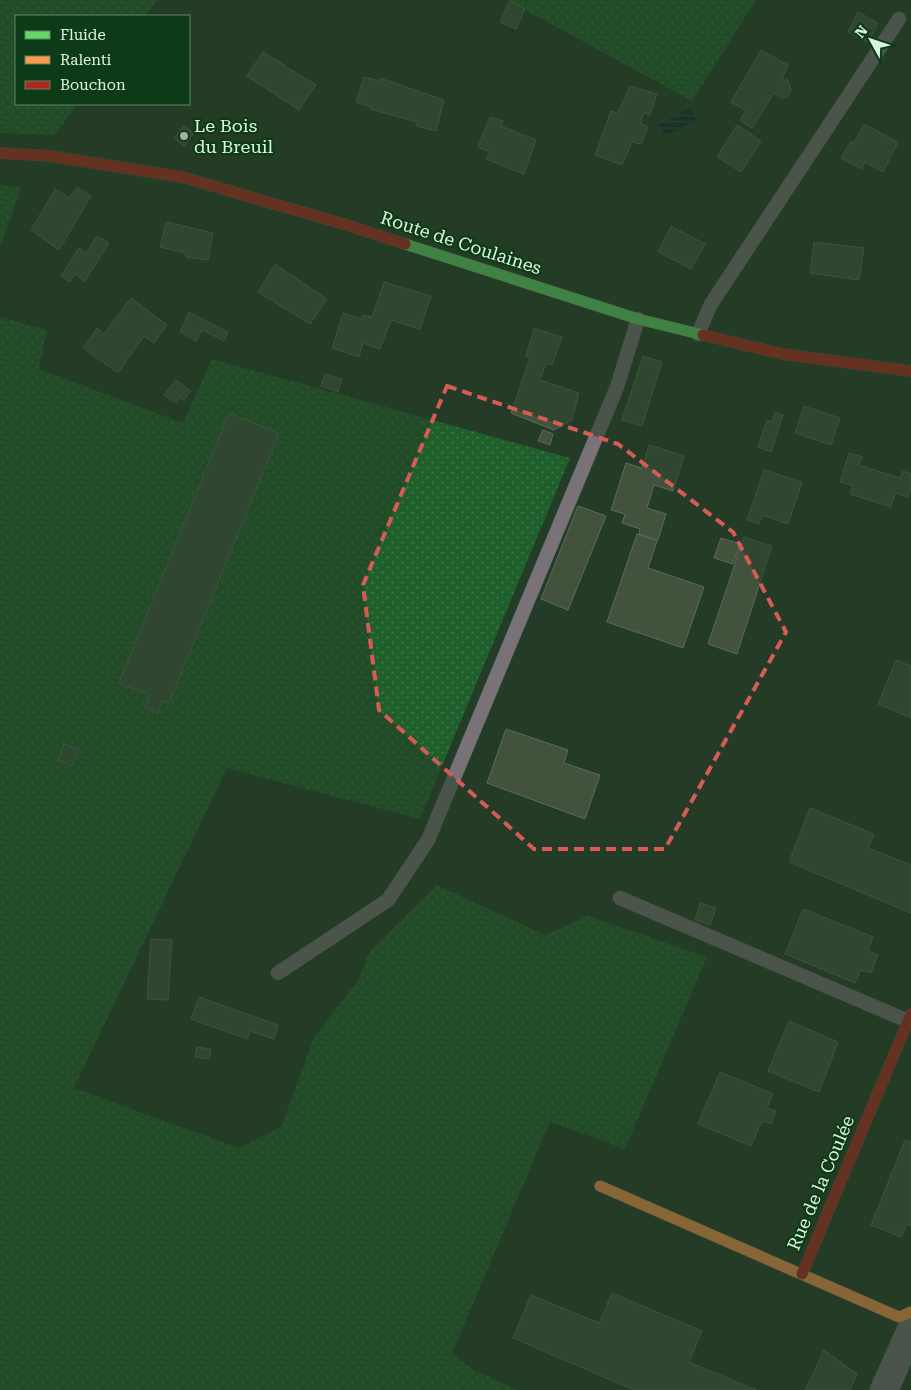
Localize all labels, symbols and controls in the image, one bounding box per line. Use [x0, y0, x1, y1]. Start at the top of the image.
legend [15, 15, 190, 105]
north arrow [846, 15, 896, 65]
text: N [851, 22, 871, 41]
text: Fluide [60, 26, 106, 44]
text: Ralenti [60, 51, 112, 69]
text: Bouchon [60, 76, 126, 94]
place label: Le Bois du Breuil [194, 115, 273, 157]
marker: Le Bois du Breuil [178, 130, 190, 142]
street label: Route de Coulaines [378, 207, 544, 278]
street label: Rue de la Coulée [783, 1112, 858, 1253]

